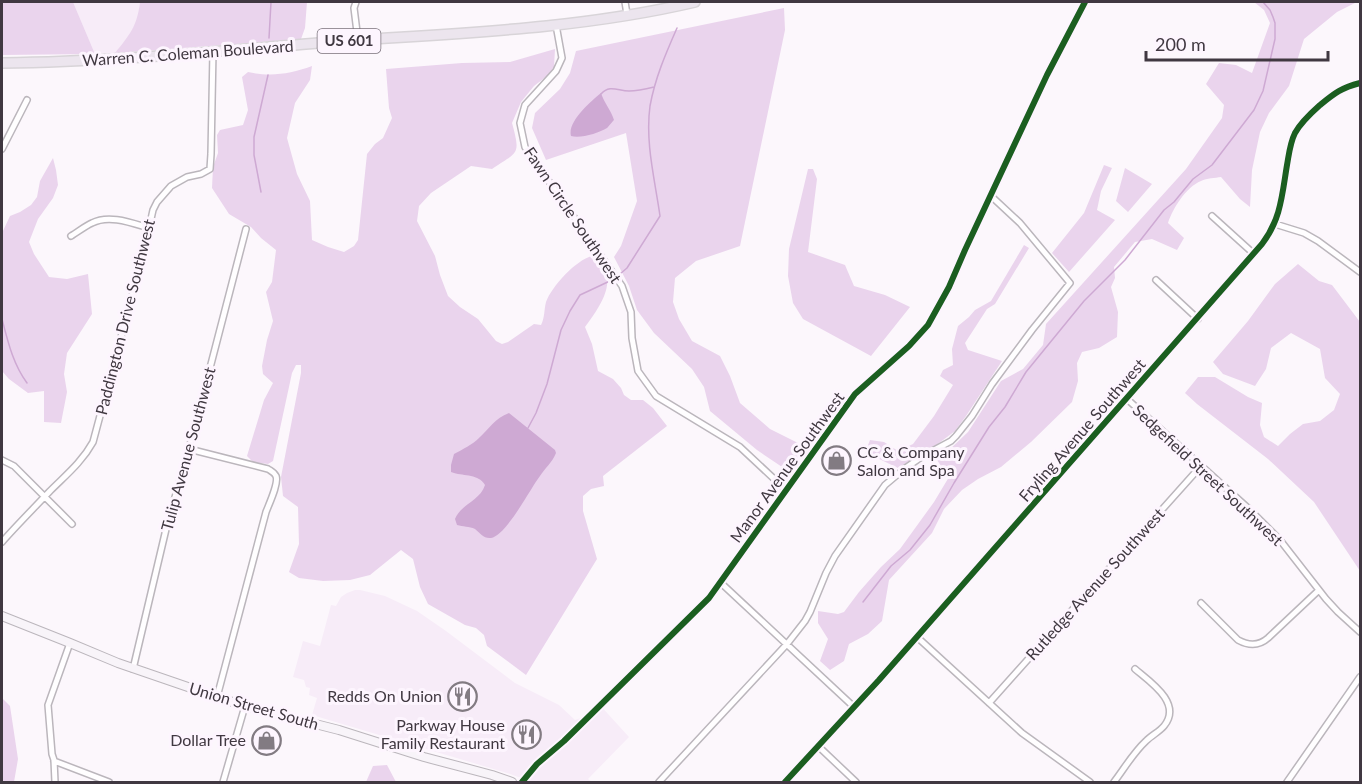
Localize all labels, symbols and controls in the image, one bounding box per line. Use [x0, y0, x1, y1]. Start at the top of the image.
scale bar [1146, 24, 1328, 62]
road number: US 601 [318, 29, 380, 53]
text: 200 m [1155, 33, 1206, 55]
street label: Warren C. Coleman Boulevard [82, 36, 294, 69]
street label: Fawn Circle Southwest [521, 143, 626, 287]
street label: Paddington Drive Southwest [91, 217, 158, 417]
street label: Fryling Avenue Southwest [1015, 354, 1149, 505]
street label: Tulip Avenue Southwest [157, 365, 219, 533]
street label: Manor Avenue Southwest [726, 387, 848, 546]
street label: Sedgefield Street Southwest [1129, 400, 1287, 549]
place label: CC & Company Salon and Spa [857, 442, 965, 479]
shop icon: CC & Company Salon and Spa [820, 445, 852, 477]
street label: Rutledge Avenue Southwest [1021, 504, 1168, 663]
street label: Union Street South [187, 678, 321, 733]
restaurant icon: Redds On Union [447, 680, 479, 712]
place label: Redds On Union [327, 686, 442, 705]
place label: Parkway House Family Restaurant [381, 715, 505, 752]
restaurant icon: Parkway House Family Restaurant [510, 718, 542, 750]
shop icon: Dollar Tree [251, 724, 283, 756]
place label: Dollar Tree [170, 730, 246, 749]

